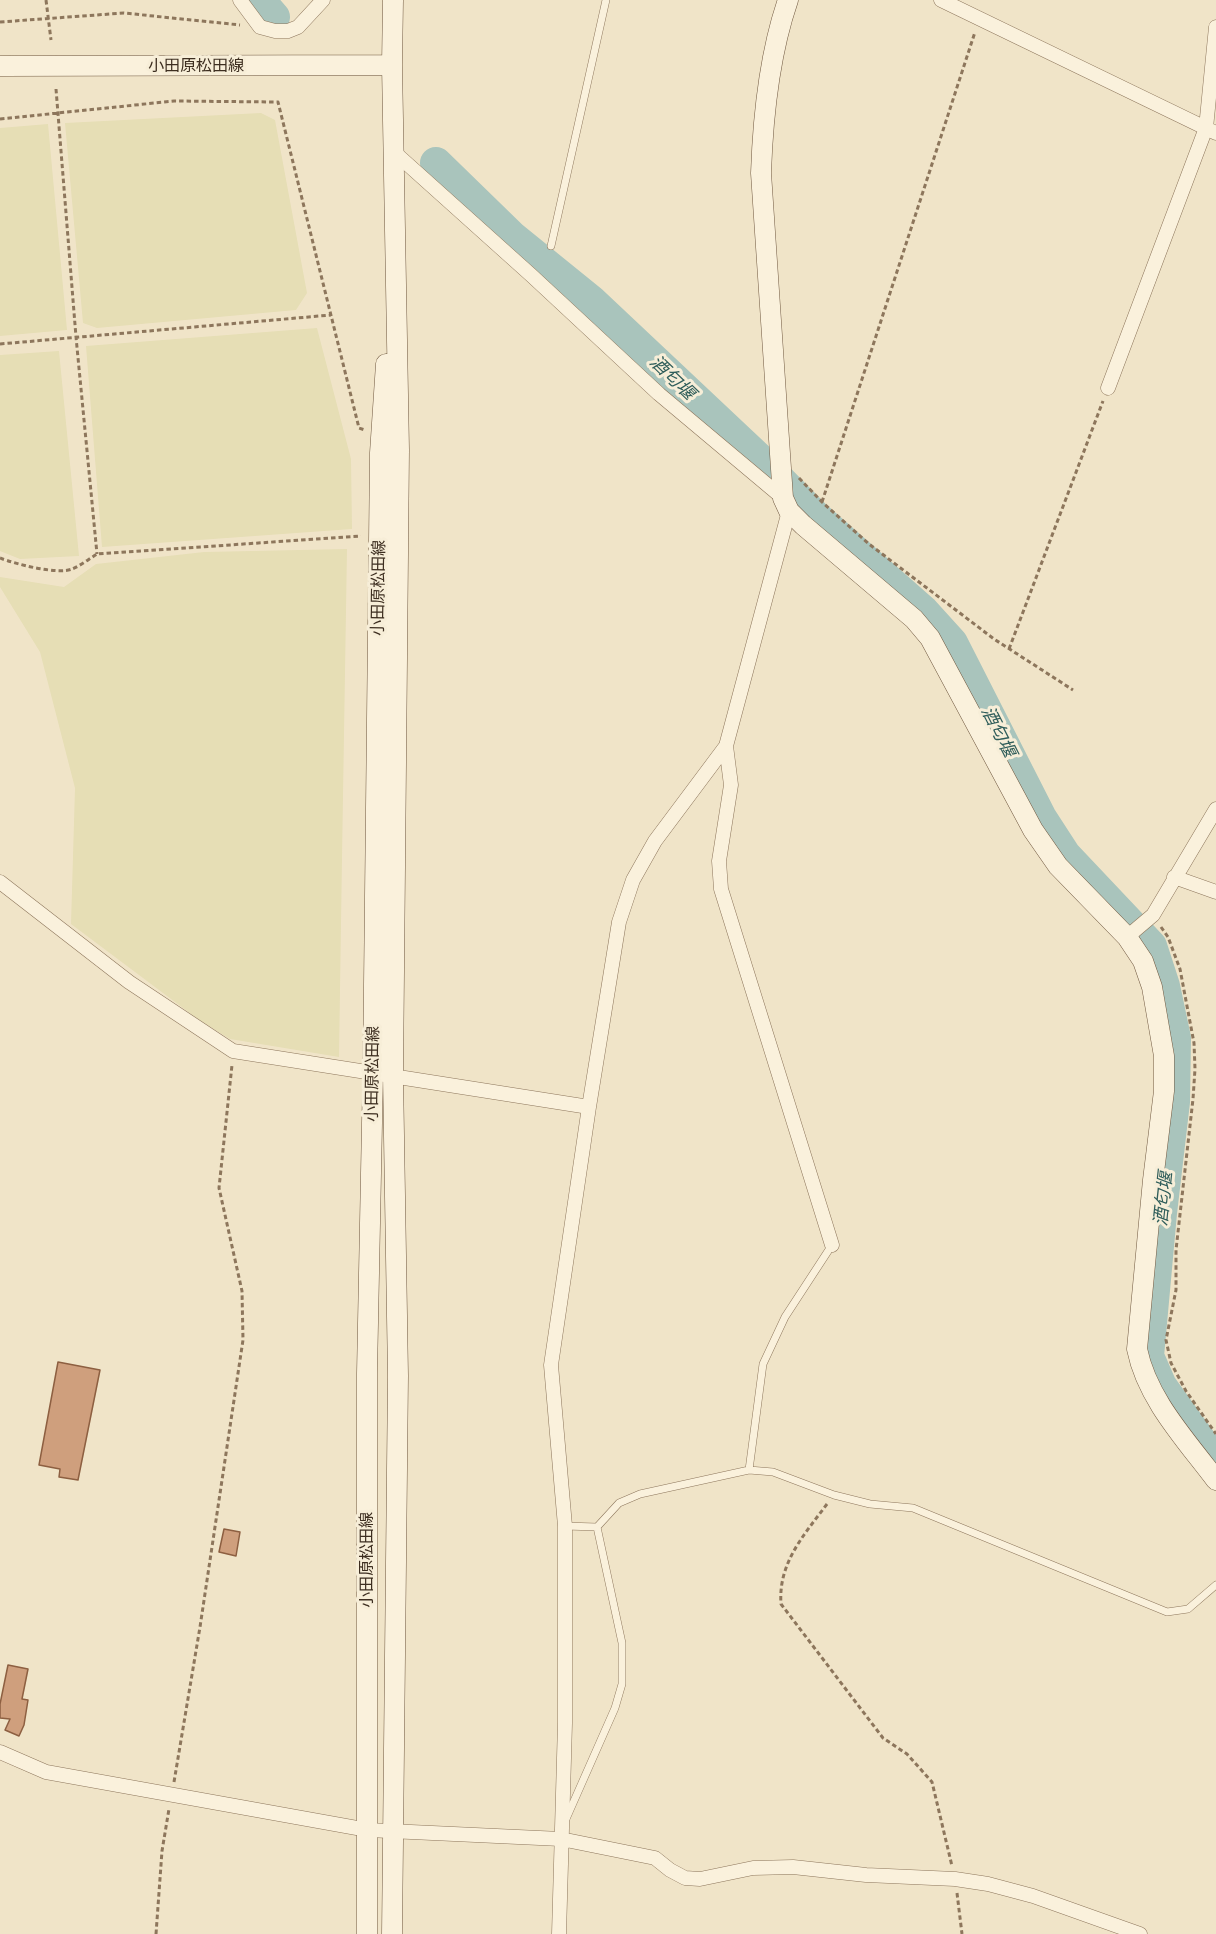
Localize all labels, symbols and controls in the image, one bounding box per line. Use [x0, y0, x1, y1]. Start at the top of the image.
street label: 小田原松田線 [148, 56, 244, 76]
water label: 酒匂堰 [645, 351, 699, 405]
street label: 小田原松田線 [369, 540, 389, 636]
water label: 酒匂堰 [976, 703, 1020, 761]
street label: 小田原松田線 [363, 1026, 383, 1122]
water label: 酒匂堰 [1150, 1171, 1178, 1227]
street label: 小田原松田線 [357, 1512, 377, 1608]

